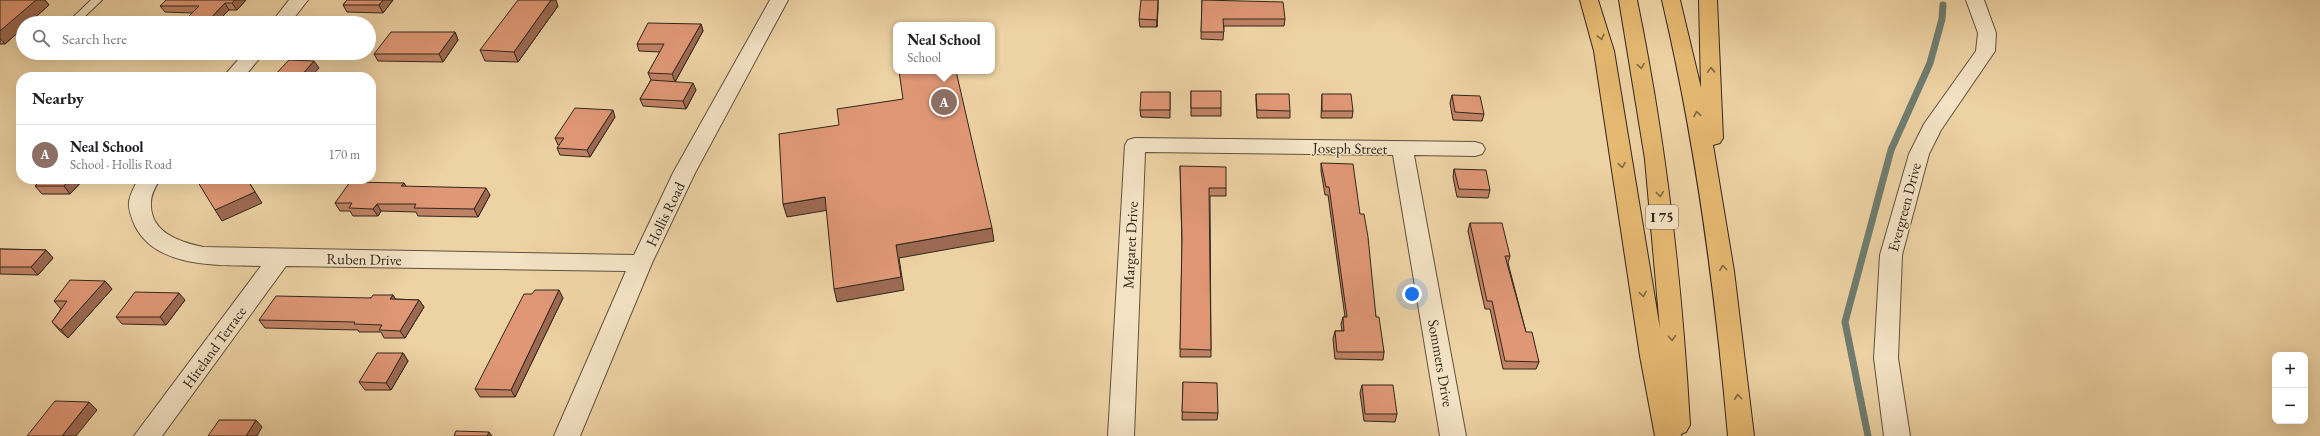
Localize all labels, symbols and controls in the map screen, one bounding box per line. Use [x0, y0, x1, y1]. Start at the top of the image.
search box [16, 16, 376, 60]
popup [893, 22, 995, 74]
icon: search [30, 27, 52, 49]
text: Search here [62, 29, 127, 48]
text: Neal School [907, 30, 981, 49]
one-way arrow [1596, 33, 1605, 40]
text: School [907, 49, 941, 66]
one-way arrow [1636, 63, 1645, 69]
one-way arrow [1706, 67, 1715, 73]
text: Nearby [32, 87, 84, 109]
pin: A [931, 87, 957, 117]
one-way arrow [1694, 111, 1702, 117]
text: Neal School [70, 137, 144, 156]
street label: Joseph Street [1311, 138, 1388, 158]
text: A [40, 146, 50, 163]
text: 170 m [329, 146, 360, 163]
text: School · Hollis Road [70, 156, 172, 173]
street label: Evergreen Drive [1883, 160, 1925, 253]
one-way arrow [1617, 162, 1626, 168]
street label: Hollis Road [641, 178, 689, 249]
one-way arrow [1655, 191, 1664, 197]
street label: Margaret Drive [1118, 201, 1142, 289]
road number: I 75 [1646, 205, 1678, 229]
street label: Ruben Drive [326, 249, 402, 269]
one-way arrow [1719, 265, 1728, 271]
your location [1402, 284, 1422, 304]
one-way arrow [1638, 290, 1646, 297]
street label: Hireland Terrace [178, 302, 250, 392]
street label: Sommers Drive [1424, 318, 1458, 408]
one-way arrow [1668, 335, 1677, 341]
map controls [2272, 352, 2308, 424]
button: + [2272, 352, 2308, 388]
button: − [2272, 388, 2308, 424]
one-way arrow [1733, 394, 1742, 400]

